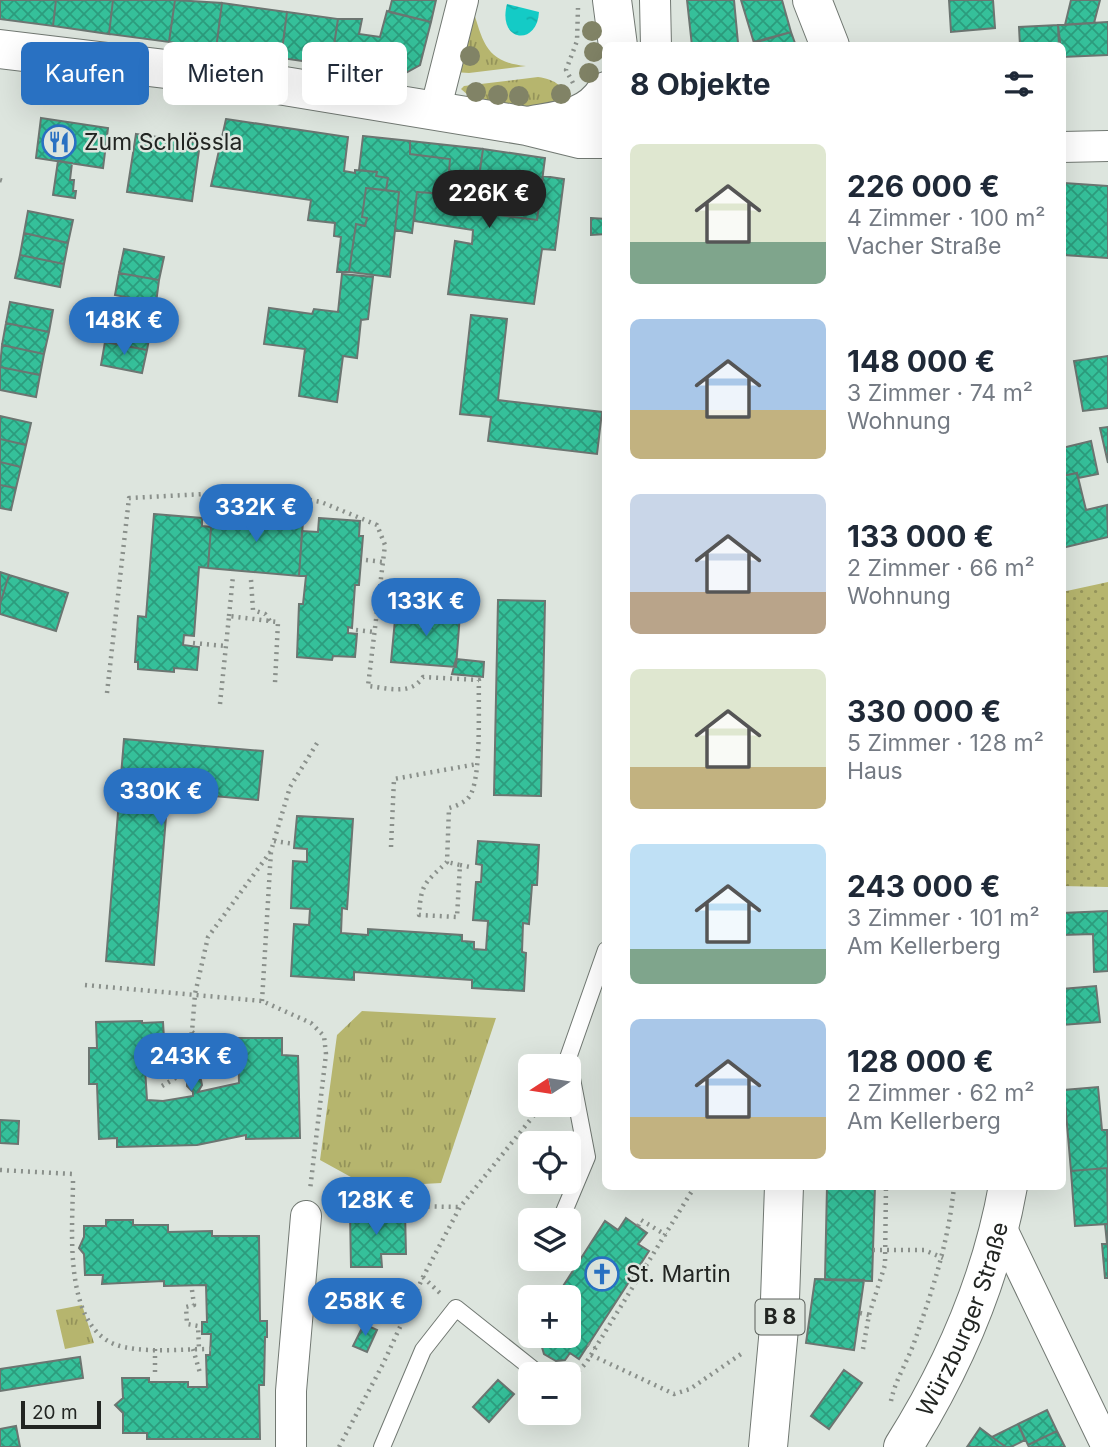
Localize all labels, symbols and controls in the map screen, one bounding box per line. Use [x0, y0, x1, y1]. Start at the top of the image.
chip: Kaufen [21, 42, 149, 105]
chip: Mieten [163, 42, 288, 105]
chip: Filter [302, 42, 407, 105]
icon: filters [1000, 65, 1038, 103]
text: 8 Objekte [630, 66, 771, 102]
restaurant icon: Zum Schlössla [40, 123, 78, 161]
place label: Zum Schlössla [84, 128, 242, 156]
text: 226 000 € [847, 168, 1000, 204]
pin: 226K € [432, 170, 546, 230]
icon: home [686, 172, 770, 256]
text: 226K € [448, 179, 530, 207]
text: 4 Zimmer · 100 m² [847, 204, 1045, 232]
text: Vacher Straße [847, 232, 1001, 260]
pin: 148K € [67, 298, 181, 357]
text: 148K € [85, 306, 163, 334]
text: 148 000 € [847, 343, 995, 379]
icon: home [686, 347, 770, 431]
text: 3 Zimmer · 74 m² [847, 379, 1033, 407]
text: Wohnung [847, 407, 951, 435]
pin: 332K € [199, 484, 313, 544]
text: 332K € [215, 493, 297, 521]
text: 133 000 € [847, 518, 994, 554]
icon: home [686, 522, 770, 606]
text: 2 Zimmer · 66 m² [847, 554, 1035, 582]
pin: 133K € [369, 578, 483, 638]
text: Wohnung [847, 582, 951, 610]
text: 133K € [387, 587, 465, 615]
text: 330 000 € [847, 693, 1001, 729]
icon: home [686, 697, 770, 781]
text: 5 Zimmer · 128 m² [847, 729, 1044, 757]
text: Haus [847, 757, 903, 785]
pin: 330K € [104, 768, 218, 828]
text: 330K € [120, 777, 202, 805]
text: 243 000 € [847, 868, 1001, 904]
icon: home [686, 872, 770, 956]
text: 3 Zimmer · 101 m² [847, 904, 1040, 932]
text: Am Kellerberg [847, 932, 1001, 960]
pin: 243K € [134, 1034, 248, 1093]
text: 243K € [150, 1042, 232, 1070]
text: 128 000 € [847, 1043, 994, 1079]
icon: home [686, 1047, 770, 1131]
north arrow [518, 1054, 581, 1116]
map controls [518, 1054, 581, 1425]
text: 2 Zimmer · 62 m² [847, 1079, 1035, 1107]
text: Am Kellerberg [847, 1107, 1001, 1135]
button: locate [518, 1131, 581, 1194]
pin: 128K € [319, 1178, 433, 1237]
text: 128K € [337, 1186, 415, 1214]
button: layers [518, 1208, 581, 1271]
street label: Würzburger Straße [910, 1219, 1014, 1421]
church icon: St. Martin [583, 1255, 621, 1293]
place label: St. Martin [626, 1260, 731, 1288]
pin: 258K € [308, 1278, 422, 1338]
button: + [518, 1285, 581, 1348]
text: 258K € [324, 1287, 406, 1315]
road number: B 8 [756, 1300, 804, 1334]
button: − [518, 1362, 581, 1425]
scale bar [21, 1398, 102, 1430]
text: 20 m [32, 1401, 78, 1424]

